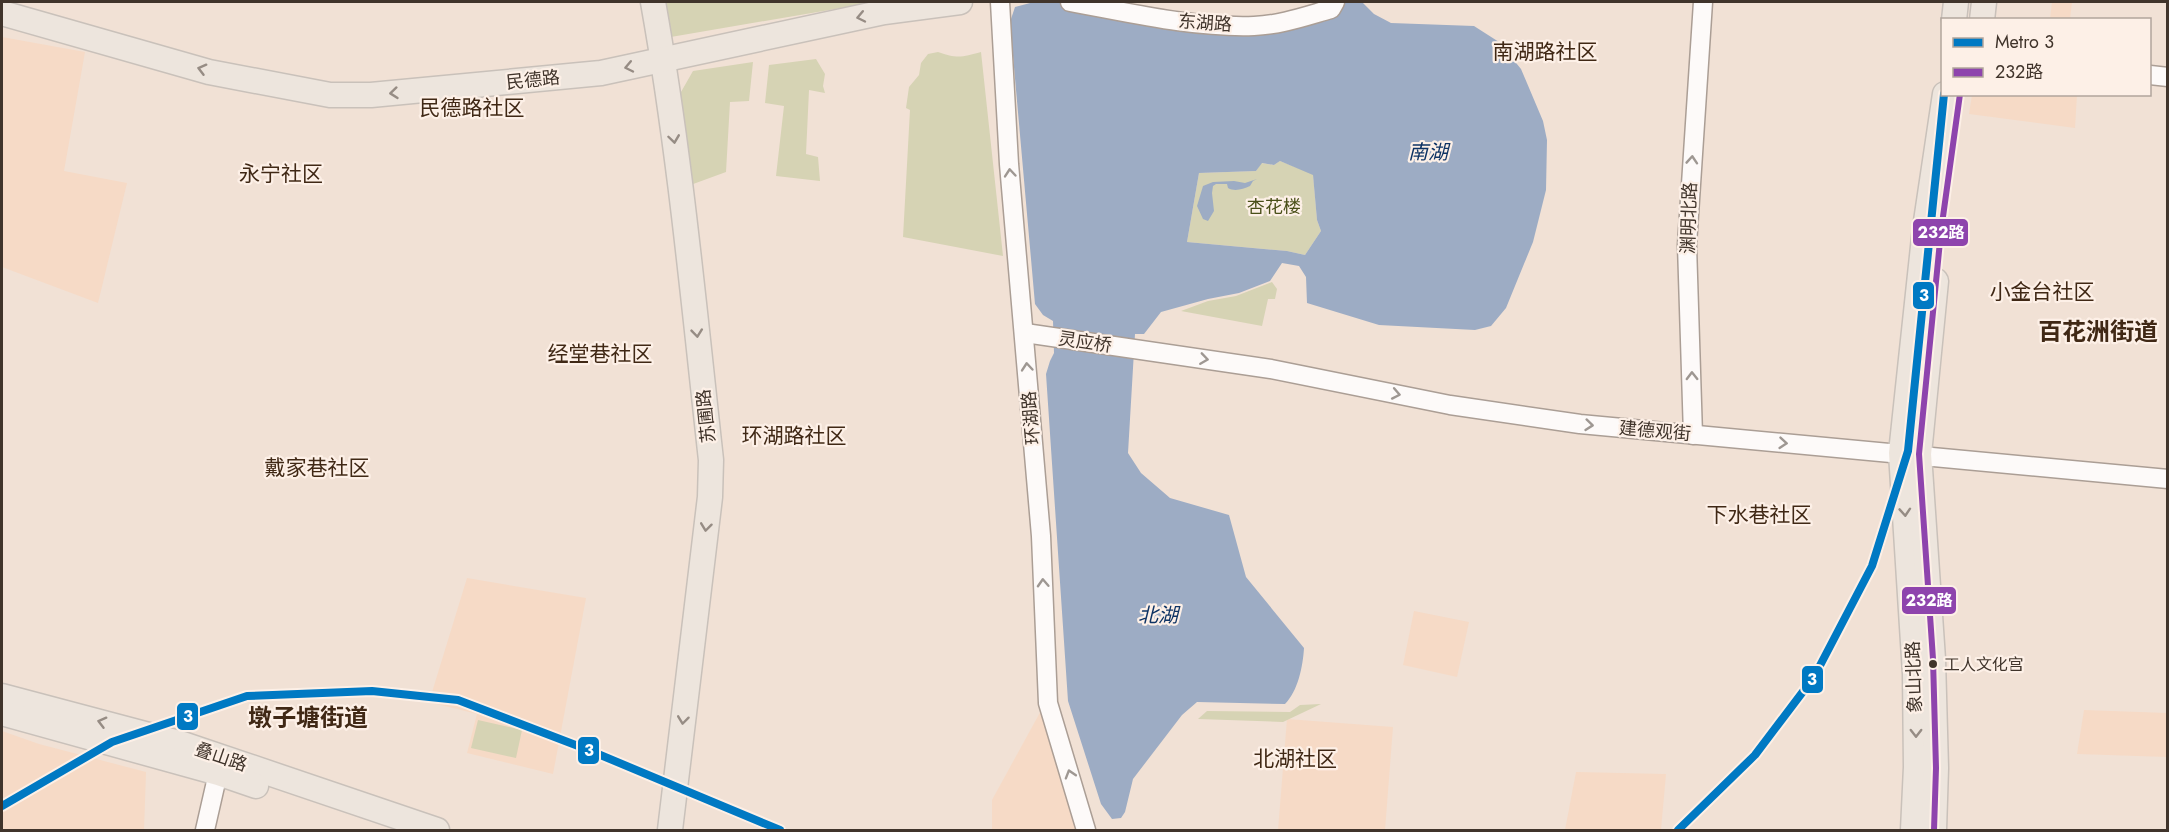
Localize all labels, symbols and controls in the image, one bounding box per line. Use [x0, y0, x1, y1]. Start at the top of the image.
street label: 东湖路 [1177, 8, 1233, 38]
one-way arrow [856, 10, 866, 23]
legend [1941, 18, 2151, 96]
text: Metro 3 [1995, 29, 2054, 55]
district label: 南湖路社区 [1493, 37, 1598, 67]
text: 232路 [1995, 59, 2043, 85]
one-way arrow [625, 60, 635, 73]
one-way arrow [197, 64, 207, 77]
street label: 民德路 [505, 64, 561, 96]
one-way arrow [389, 86, 399, 99]
district label: 民德路社区 [420, 93, 525, 123]
one-way arrow [667, 135, 680, 144]
water label: 南湖 [1408, 138, 1451, 167]
one-way arrow [1685, 156, 1698, 165]
district label: 永宁社区 [239, 159, 323, 189]
one-way arrow [1004, 168, 1017, 178]
street label: 渊明北路 [1675, 182, 1703, 254]
park label: 杏花楼 [1247, 194, 1301, 220]
line badge: 232路 [1912, 218, 1969, 247]
text: 232路 [1918, 221, 1964, 244]
district label: 小金台社区 [1990, 277, 2095, 307]
line badge: 3 [1912, 281, 1935, 310]
text: 3 [1919, 284, 1929, 307]
district label: 百花洲街道 [2038, 314, 2158, 349]
street label: 灵应桥 [1056, 325, 1114, 359]
one-way arrow [690, 328, 703, 337]
district label: 经堂巷社区 [548, 339, 653, 369]
one-way arrow [1200, 353, 1209, 365]
one-way arrow [1021, 363, 1034, 372]
one-way arrow [1686, 372, 1698, 381]
one-way arrow [1391, 387, 1401, 400]
street label: 苏圃路 [690, 388, 722, 444]
street label: 环湖路 [1016, 390, 1046, 446]
street label: 建德观街 [1618, 415, 1692, 447]
one-way arrow [1584, 418, 1593, 431]
district label: 环湖路社区 [742, 421, 847, 451]
one-way arrow [1778, 436, 1787, 449]
district label: 戴家巷社区 [265, 453, 370, 483]
district label: 下水巷社区 [1707, 500, 1812, 530]
one-way arrow [1898, 507, 1911, 516]
one-way arrow [701, 522, 713, 531]
one-way arrow [1036, 578, 1049, 587]
line badge: 232路 [1901, 586, 1957, 615]
text: 232路 [1906, 589, 1952, 612]
water label: 北湖 [1138, 601, 1181, 630]
street label: 象山北路 [1900, 641, 1928, 713]
place label: 工人文化宫 [1944, 653, 2024, 676]
marker: 工人文化宫 [1927, 658, 1939, 670]
line badge: 3 [1801, 665, 1824, 694]
text: 3 [1807, 668, 1817, 691]
district label: 墩子塘街道 [248, 700, 368, 735]
line badge: 3 [176, 702, 199, 731]
text: 3 [183, 705, 193, 728]
one-way arrow [677, 716, 690, 725]
one-way arrow [97, 717, 107, 730]
one-way arrow [1910, 728, 1922, 737]
street label: 叠山路 [191, 736, 251, 778]
line badge: 3 [577, 736, 600, 765]
text: 3 [584, 739, 594, 762]
district label: 北湖社区 [1253, 744, 1337, 774]
one-way arrow [1065, 769, 1077, 780]

